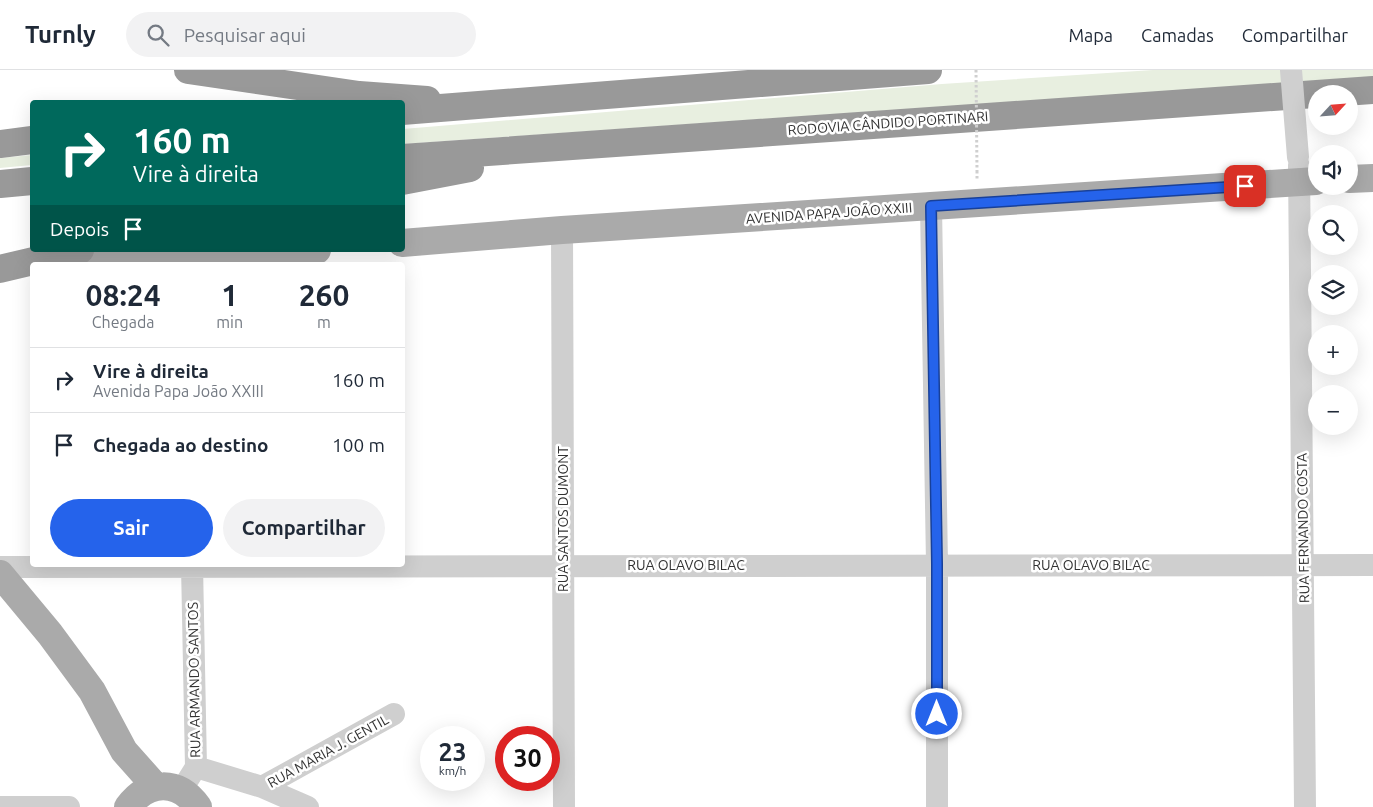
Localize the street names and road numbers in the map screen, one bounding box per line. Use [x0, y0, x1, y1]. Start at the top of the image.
street label: RODOVIA CÂNDIDO PORTINARI [787, 107, 989, 138]
street label: AVENIDA PAPA JOÃO XXIII [745, 198, 913, 227]
street label: RUA SANTOS DUMONT [555, 446, 571, 592]
street label: RUA FERNANDO COSTA [1294, 453, 1312, 603]
street label: RUA OLAVO BILAC [627, 557, 745, 573]
street label: RUA OLAVO BILAC [1032, 557, 1150, 573]
street label: RUA ARMANDO SANTOS [185, 602, 203, 758]
street label: RUA MARIA J. GENTIL [265, 711, 391, 791]

